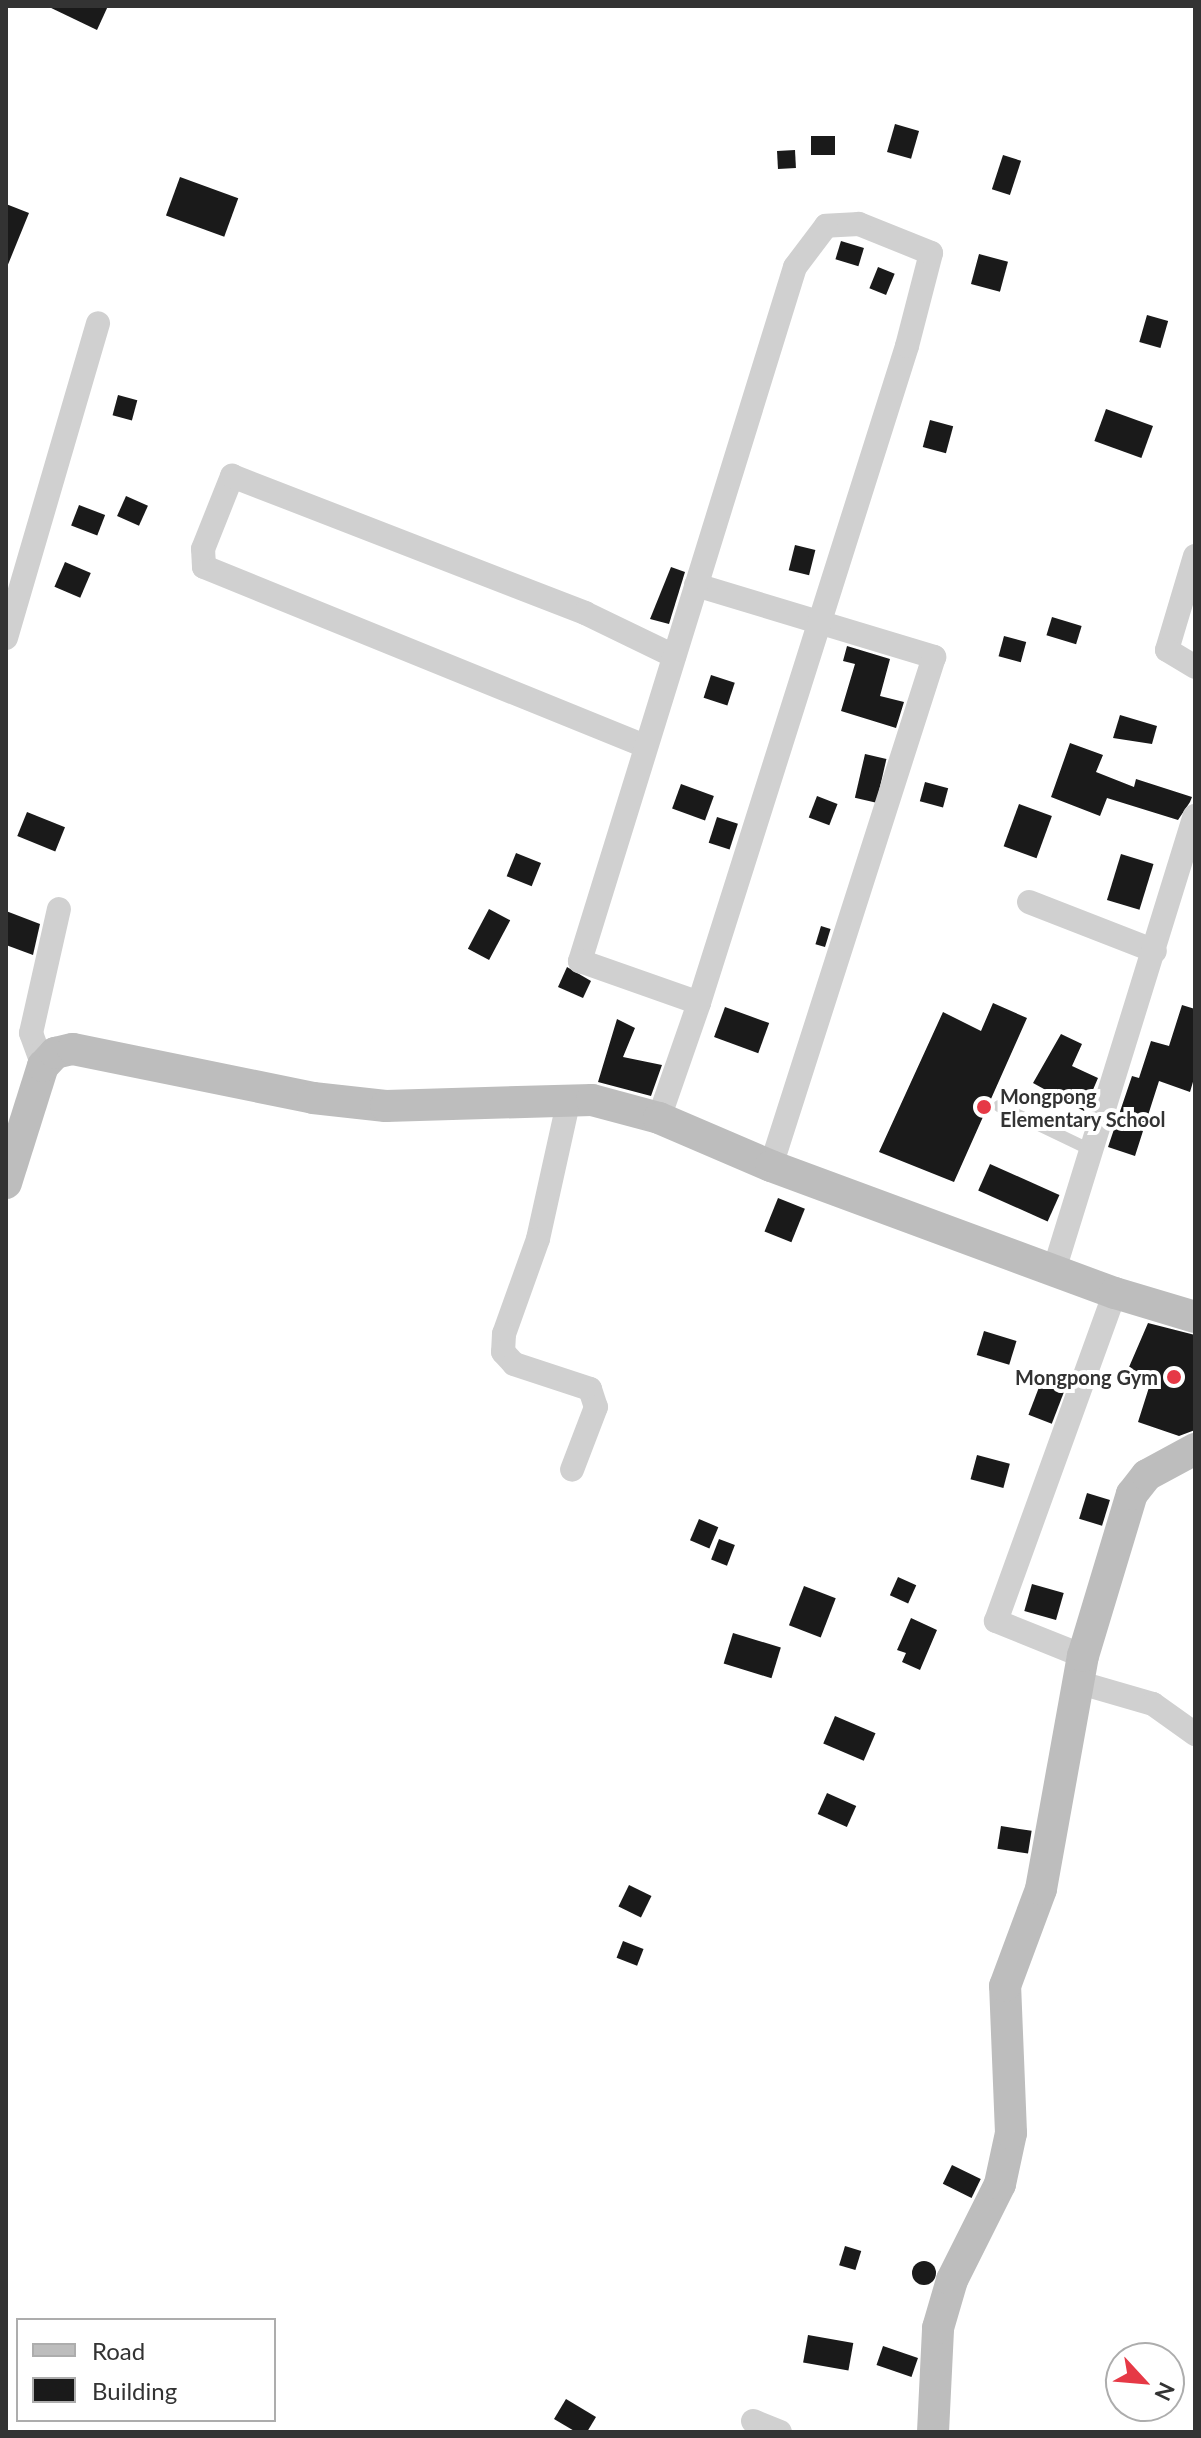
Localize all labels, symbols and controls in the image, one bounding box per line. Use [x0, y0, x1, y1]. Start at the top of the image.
place label: Mongpong Elementary School [1000, 1084, 1166, 1131]
marker: Mongpong Elementary School [975, 1098, 993, 1116]
place label: Mongpong Gym [1015, 1365, 1158, 1389]
marker: Mongpong Gym [1165, 1368, 1183, 1386]
legend [16, 2318, 276, 2422]
text: Road [92, 2336, 145, 2365]
north arrow [1105, 2342, 1185, 2422]
text: Building [92, 2376, 177, 2405]
text: N [1149, 2378, 1181, 2405]

